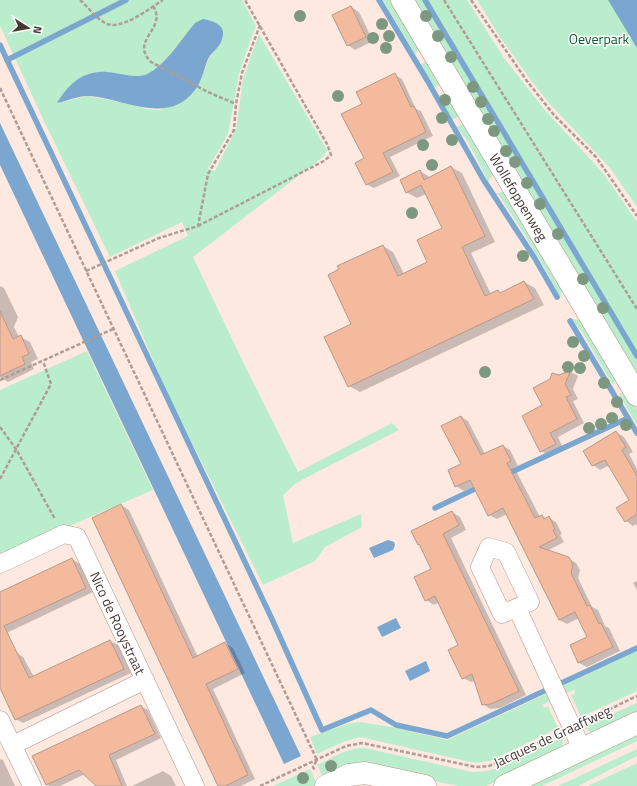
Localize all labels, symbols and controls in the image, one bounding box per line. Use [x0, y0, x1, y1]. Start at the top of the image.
north arrow [8, 8, 48, 48]
text: N [29, 25, 46, 35]
park label: Oeverpark [569, 28, 630, 49]
street label: Wollefoppenweg [484, 149, 554, 245]
street label: Nico de Rooystraat [85, 568, 151, 678]
street label: Jacques de Graaffweg [490, 699, 614, 773]

